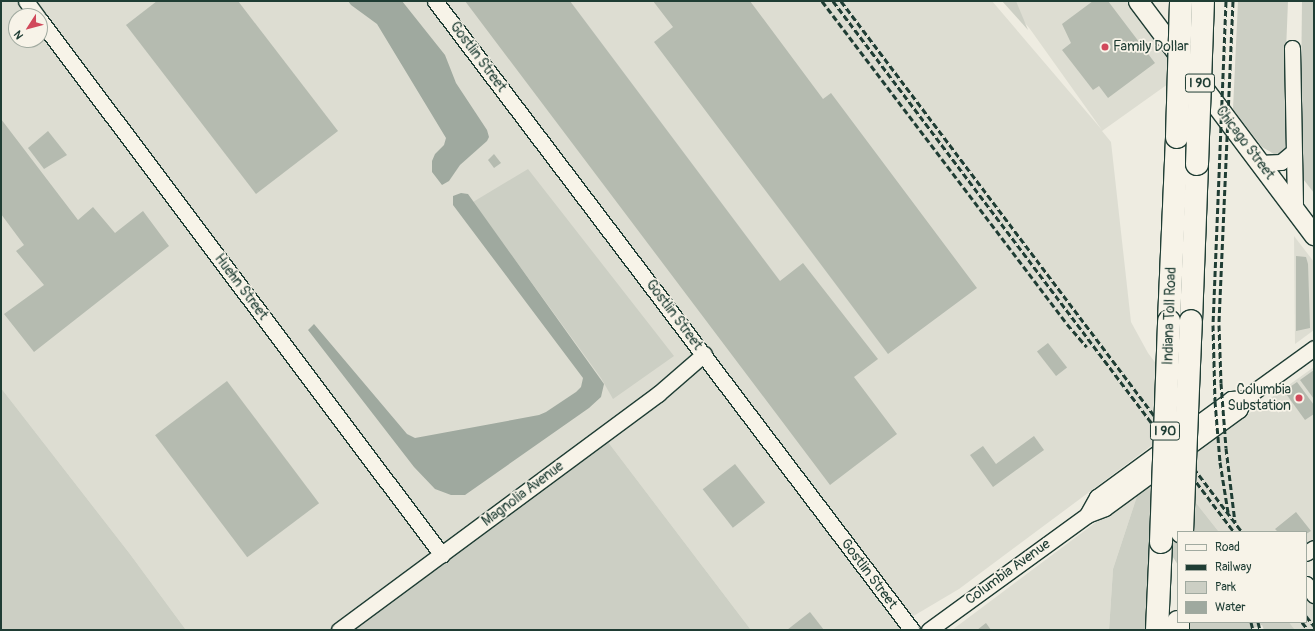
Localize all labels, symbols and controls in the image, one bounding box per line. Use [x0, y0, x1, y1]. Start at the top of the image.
north arrow [8, 8, 48, 48]
street label: Gostlin Street [446, 19, 510, 95]
text: N [11, 28, 26, 42]
place label: Family Dollar [1113, 39, 1189, 55]
marker: Family Dollar [1100, 42, 1110, 52]
road number: I 90 [1184, 72, 1216, 94]
street label: Chicago Street [1212, 103, 1278, 183]
street label: Huehn Street [211, 251, 271, 323]
street label: Indiana Toll Road [1160, 267, 1180, 365]
street label: Gostlin Street [642, 277, 706, 353]
place label: Columbia Substation [1227, 382, 1291, 414]
marker: Columbia Substation [1294, 393, 1304, 403]
road number: I 90 [1149, 420, 1181, 442]
street label: Magnolia Avenue [479, 458, 567, 530]
legend [1177, 531, 1307, 623]
street label: Gostlin Street [837, 536, 901, 612]
street label: Columbia Avenue [962, 536, 1054, 608]
text: Road [1215, 540, 1240, 555]
text: Railway [1215, 560, 1251, 575]
text: Park [1215, 580, 1236, 595]
text: Water [1215, 600, 1246, 615]

